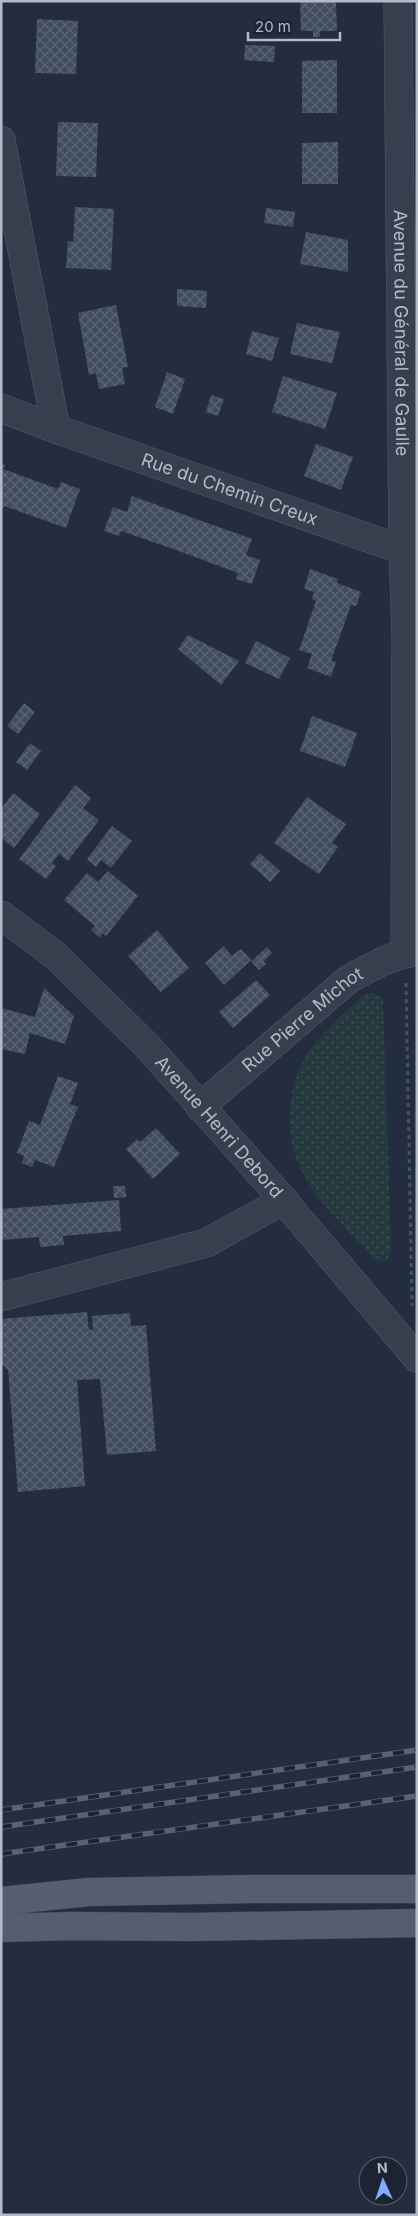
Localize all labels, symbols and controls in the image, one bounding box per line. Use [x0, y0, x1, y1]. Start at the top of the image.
scale bar [248, 10, 340, 42]
text: 20 m [255, 17, 291, 36]
street label: Avenue du Général de Gaulle [390, 210, 413, 456]
street label: Rue du Chemin Creux [139, 449, 321, 530]
street label: Rue Pierre Michot [238, 963, 366, 1076]
street label: Avenue Henri Debord [151, 1052, 288, 1202]
north arrow [358, 2156, 408, 2206]
text: N [377, 2159, 388, 2176]

